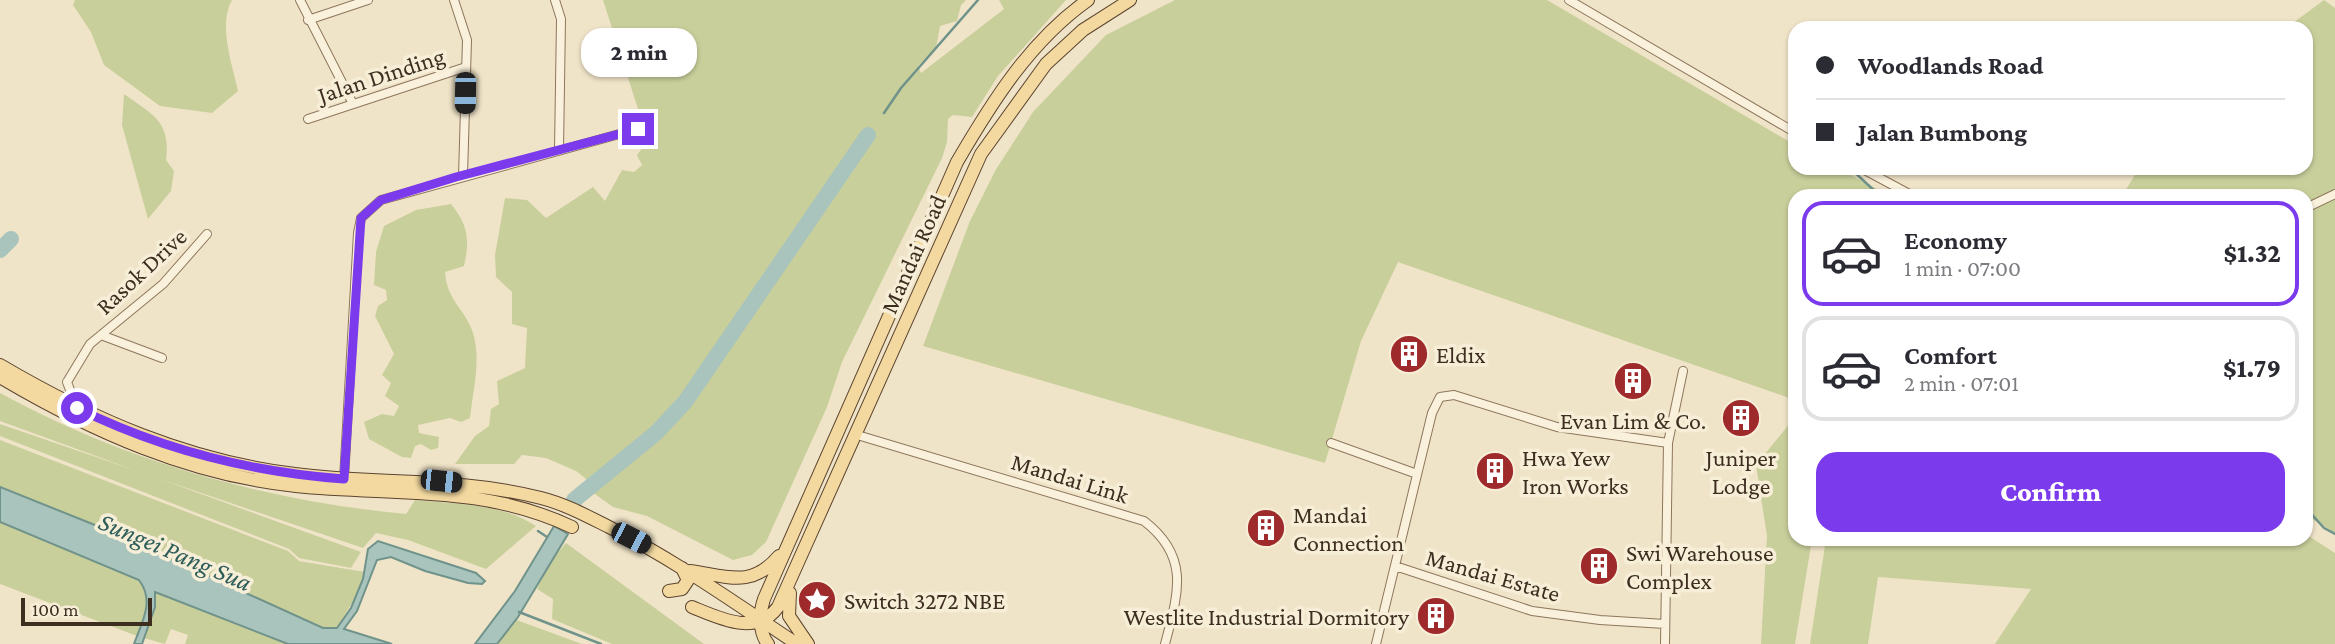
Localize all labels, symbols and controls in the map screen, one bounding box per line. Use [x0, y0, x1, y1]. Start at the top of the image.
callout: 2 min [580, 27, 696, 76]
text: 2 min [611, 39, 667, 65]
street label: Jalan Dinding [312, 42, 448, 109]
text: Woodlands Road [1858, 51, 2044, 80]
car [455, 72, 476, 114]
route end [622, 113, 654, 145]
text: Jalan Bumbong [1858, 118, 2027, 147]
street label: Mandai Road [875, 190, 951, 318]
street label: Rasok Drive [90, 222, 192, 320]
icon: car [1820, 222, 1883, 285]
text: Economy [1904, 226, 2007, 255]
text: $1.32 [2224, 239, 2281, 268]
text: 1 min · 07:00 [1904, 255, 2021, 281]
building icon: Eldix [1388, 333, 1430, 375]
icon: car [1820, 337, 1883, 400]
place label: Eldix [1436, 341, 1486, 368]
text: Comfort [1904, 341, 1997, 370]
text: $1.79 [2223, 354, 2281, 383]
building icon: Evan Lim & Co. [1612, 360, 1654, 402]
text: 2 min · 07:01 [1904, 370, 2019, 396]
route start [61, 392, 93, 424]
building icon: Juniper Lodge [1720, 397, 1762, 439]
place label: Evan Lim & Co. [1560, 407, 1706, 434]
place label: Hwa Yew Iron Works [1522, 444, 1629, 499]
place label: Juniper Lodge [1704, 444, 1777, 499]
street label: Mandai Link [1008, 447, 1132, 509]
building icon: Hwa Yew Iron Works [1474, 450, 1516, 492]
button: Confirm [1816, 452, 2285, 532]
car [420, 468, 463, 494]
place label: Mandai Connection [1293, 501, 1404, 556]
water label: Sungei Pang Sua [94, 507, 256, 597]
building icon: Mandai Connection [1245, 507, 1287, 549]
car [608, 519, 655, 557]
place label: Swi Warehouse Complex [1626, 539, 1774, 594]
street label: Mandai Estate [1423, 543, 1563, 607]
building icon: Swi Warehouse Complex [1578, 545, 1620, 587]
place icon: Switch 3272 NBE [796, 579, 838, 621]
place label: Switch 3272 NBE [844, 587, 1005, 614]
scale bar [21, 595, 152, 627]
building icon: Westlite Industrial Dormitory [1415, 595, 1457, 637]
text: 100 m [32, 599, 79, 620]
place label: Westlite Industrial Dormitory [1124, 603, 1410, 630]

